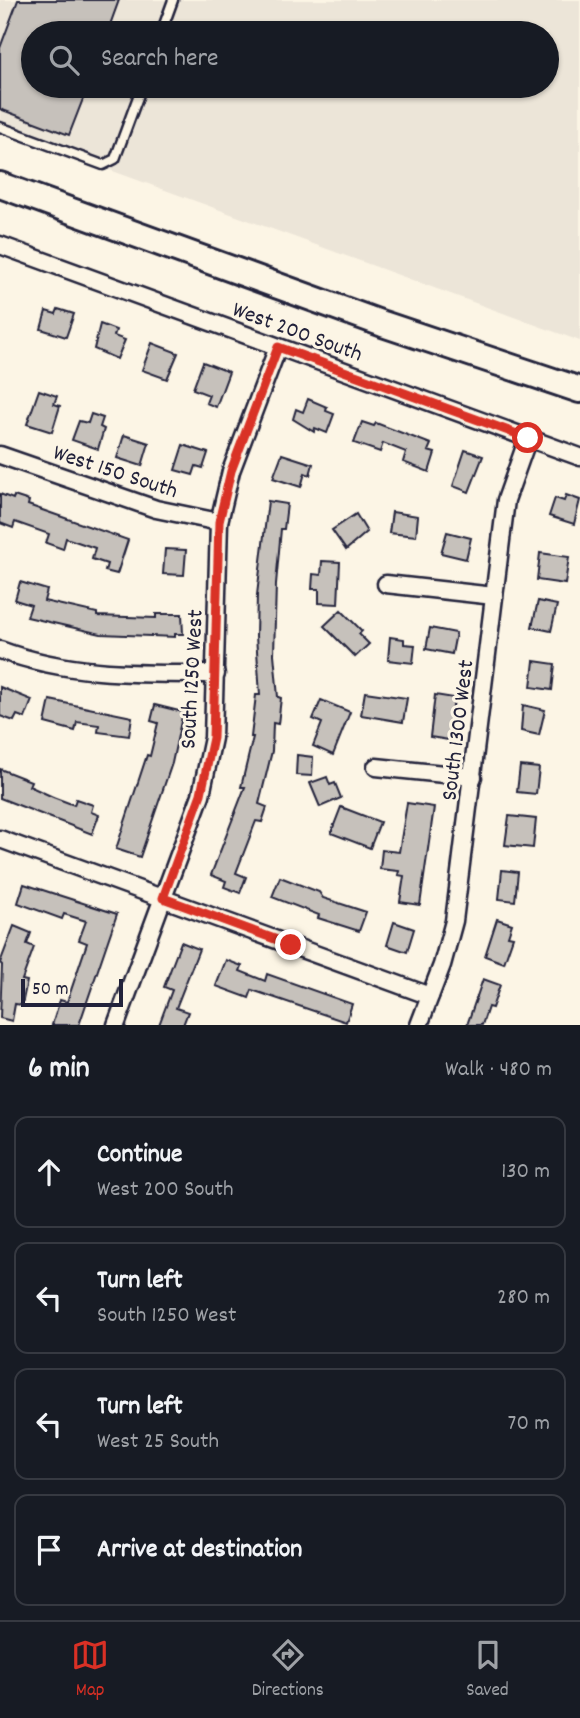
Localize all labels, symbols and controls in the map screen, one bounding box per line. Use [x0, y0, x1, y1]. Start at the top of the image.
search box [21, 21, 559, 98]
icon: search [45, 41, 83, 79]
text: Search here [101, 41, 219, 78]
street label: West 200 South [227, 294, 367, 372]
route start [512, 422, 543, 453]
street label: West 150 South [48, 438, 182, 509]
street label: South 1250 West [173, 609, 214, 750]
street label: South 1300 West [434, 658, 484, 803]
route end [275, 929, 306, 960]
scale bar [21, 976, 122, 1008]
text: 50 m [32, 977, 69, 1004]
text: 6 min [28, 1049, 90, 1092]
text: Walk · 480 m [445, 1054, 552, 1087]
text: Continue [97, 1137, 182, 1174]
icon: ahead [30, 1153, 68, 1191]
text: 130 m [501, 1156, 550, 1189]
text: West 200 South [97, 1174, 233, 1207]
text: Turn left [97, 1263, 183, 1300]
icon: left [30, 1279, 68, 1317]
text: 280 m [497, 1282, 550, 1315]
text: South 1250 West [97, 1300, 237, 1333]
text: Turn left [97, 1389, 183, 1426]
icon: left [30, 1405, 68, 1443]
text: 70 m [508, 1408, 550, 1441]
text: West 25 South [97, 1426, 219, 1459]
icon: arrive [30, 1531, 68, 1569]
text: Arrive at destination [97, 1532, 302, 1569]
tab: Map [71, 1636, 109, 1705]
tab: Directions [252, 1636, 324, 1705]
tab: Saved [466, 1636, 509, 1705]

